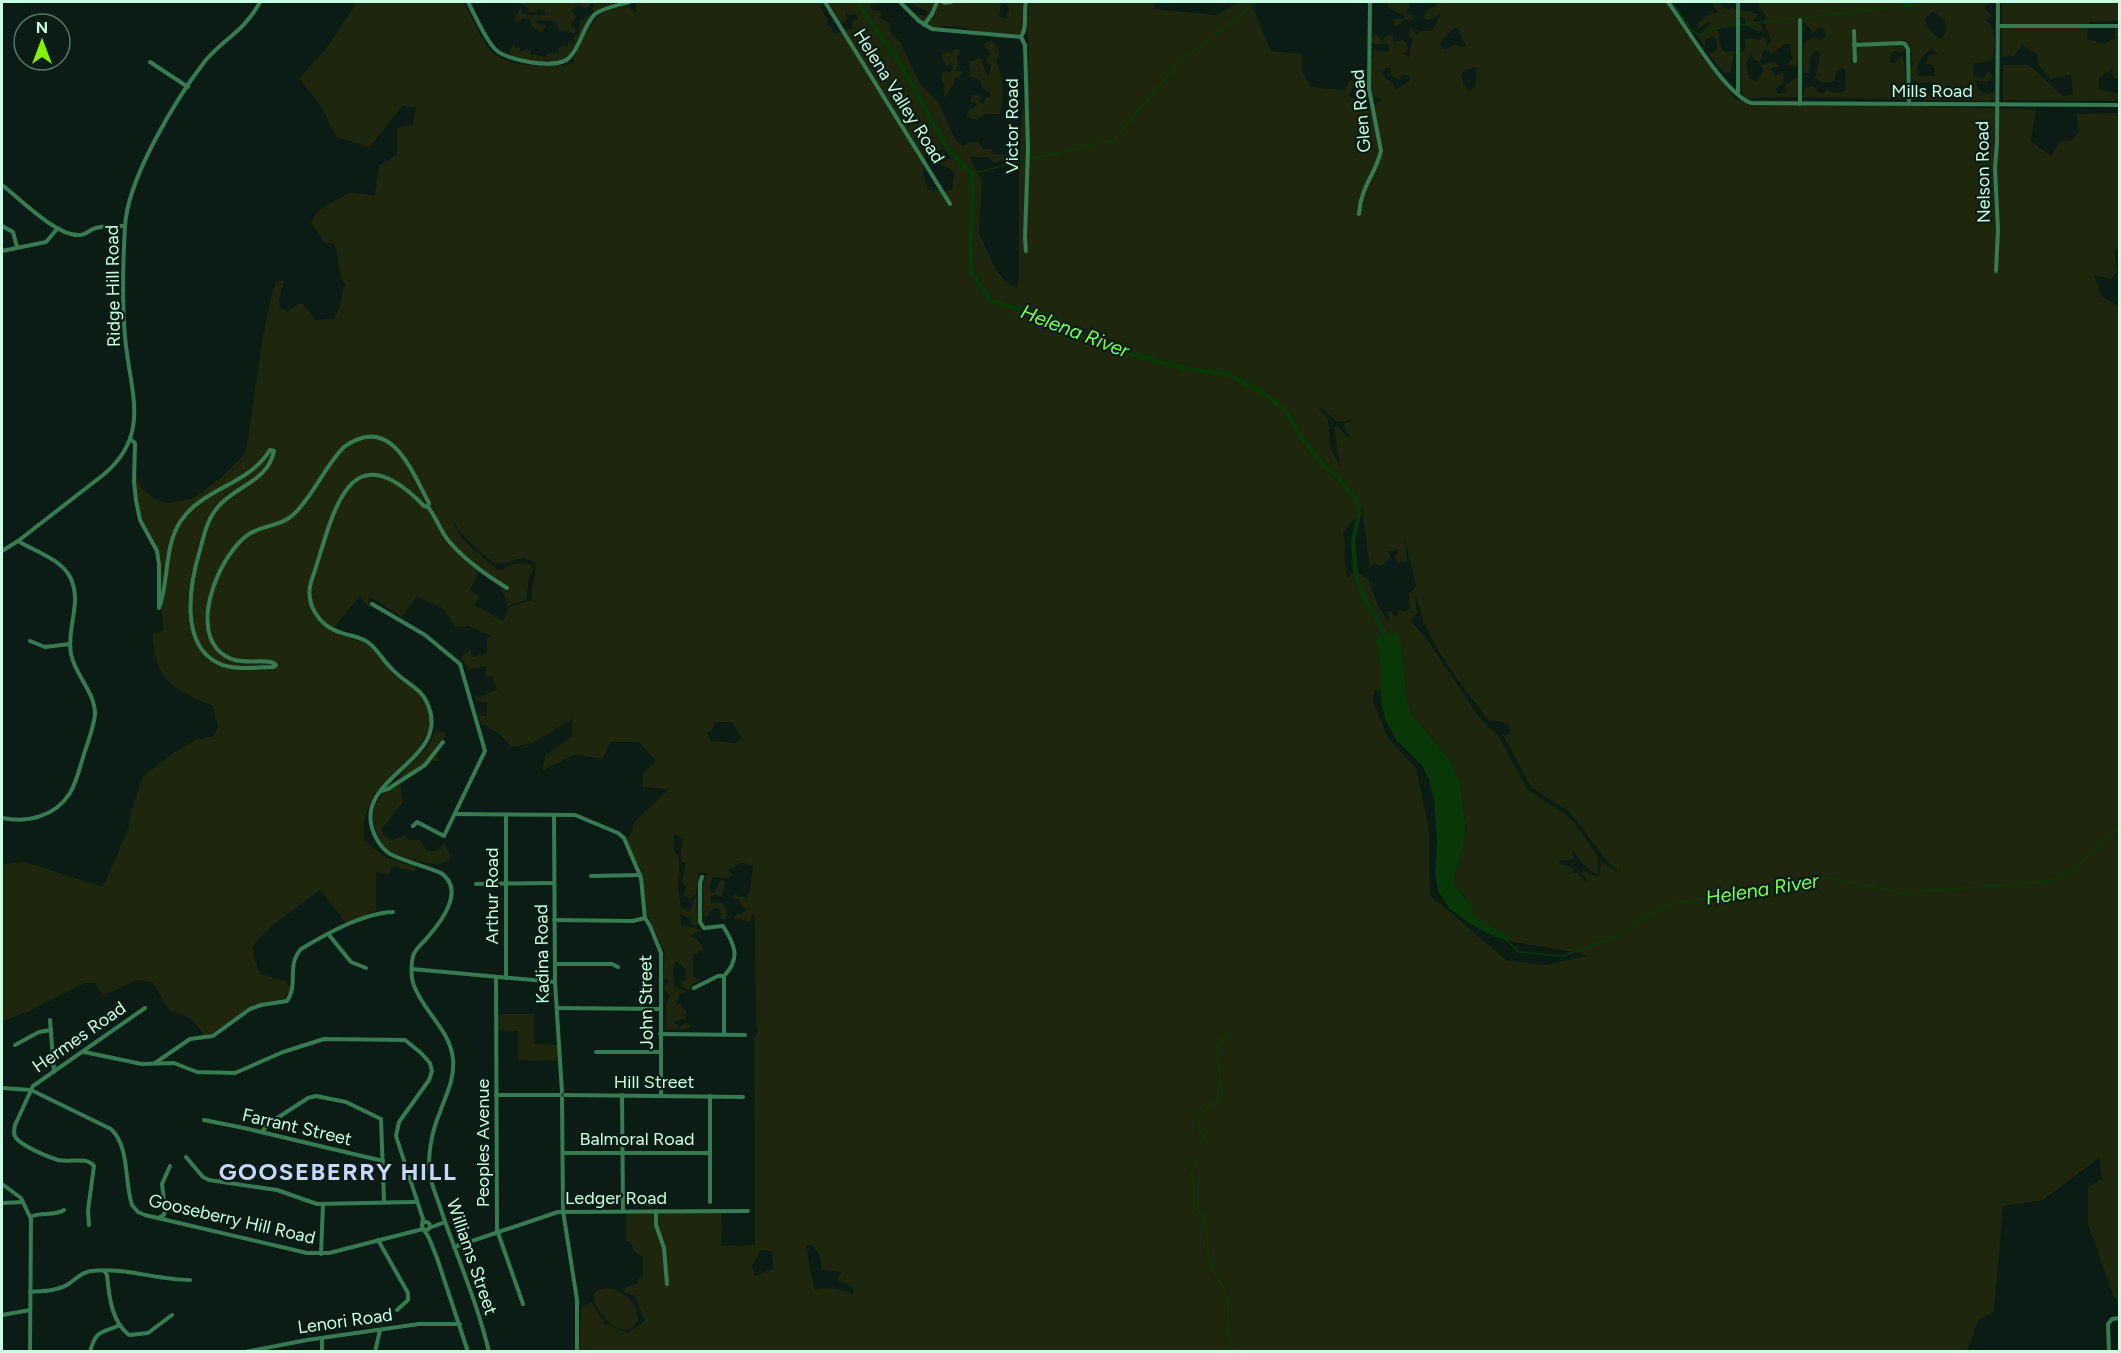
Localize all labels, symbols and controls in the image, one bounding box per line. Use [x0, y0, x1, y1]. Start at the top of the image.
north arrow [12, 12, 72, 72]
text: N [36, 18, 48, 37]
street label: Helena Valley Road [849, 25, 949, 167]
street label: Glen Road [1346, 68, 1376, 154]
street label: Victor Road [1001, 78, 1023, 174]
street label: Mills Road [1891, 80, 1973, 102]
street label: Nelson Road [1971, 121, 1995, 223]
street label: Ridge Hill Road [101, 225, 125, 347]
water label: Helena River [1017, 299, 1134, 363]
street label: Arthur Road [481, 847, 503, 945]
water label: Helena River [1704, 868, 1821, 910]
street label: Kadina Road [530, 904, 554, 1004]
street label: John Street [634, 954, 658, 1050]
street label: Hermes Road [28, 997, 130, 1077]
street label: Hill Street [614, 1071, 694, 1093]
street label: Peoples Avenue [472, 1079, 494, 1207]
street label: Farrant Street [240, 1104, 354, 1150]
street label: Balmoral Road [579, 1128, 695, 1150]
district label: GOOSEBERRY HILL [219, 1157, 457, 1186]
street label: Ledger Road [565, 1187, 667, 1209]
street label: Gooseberry Hill Road [146, 1189, 318, 1249]
street label: Williams Street [442, 1196, 502, 1318]
street label: Lenori Road [296, 1303, 394, 1339]

